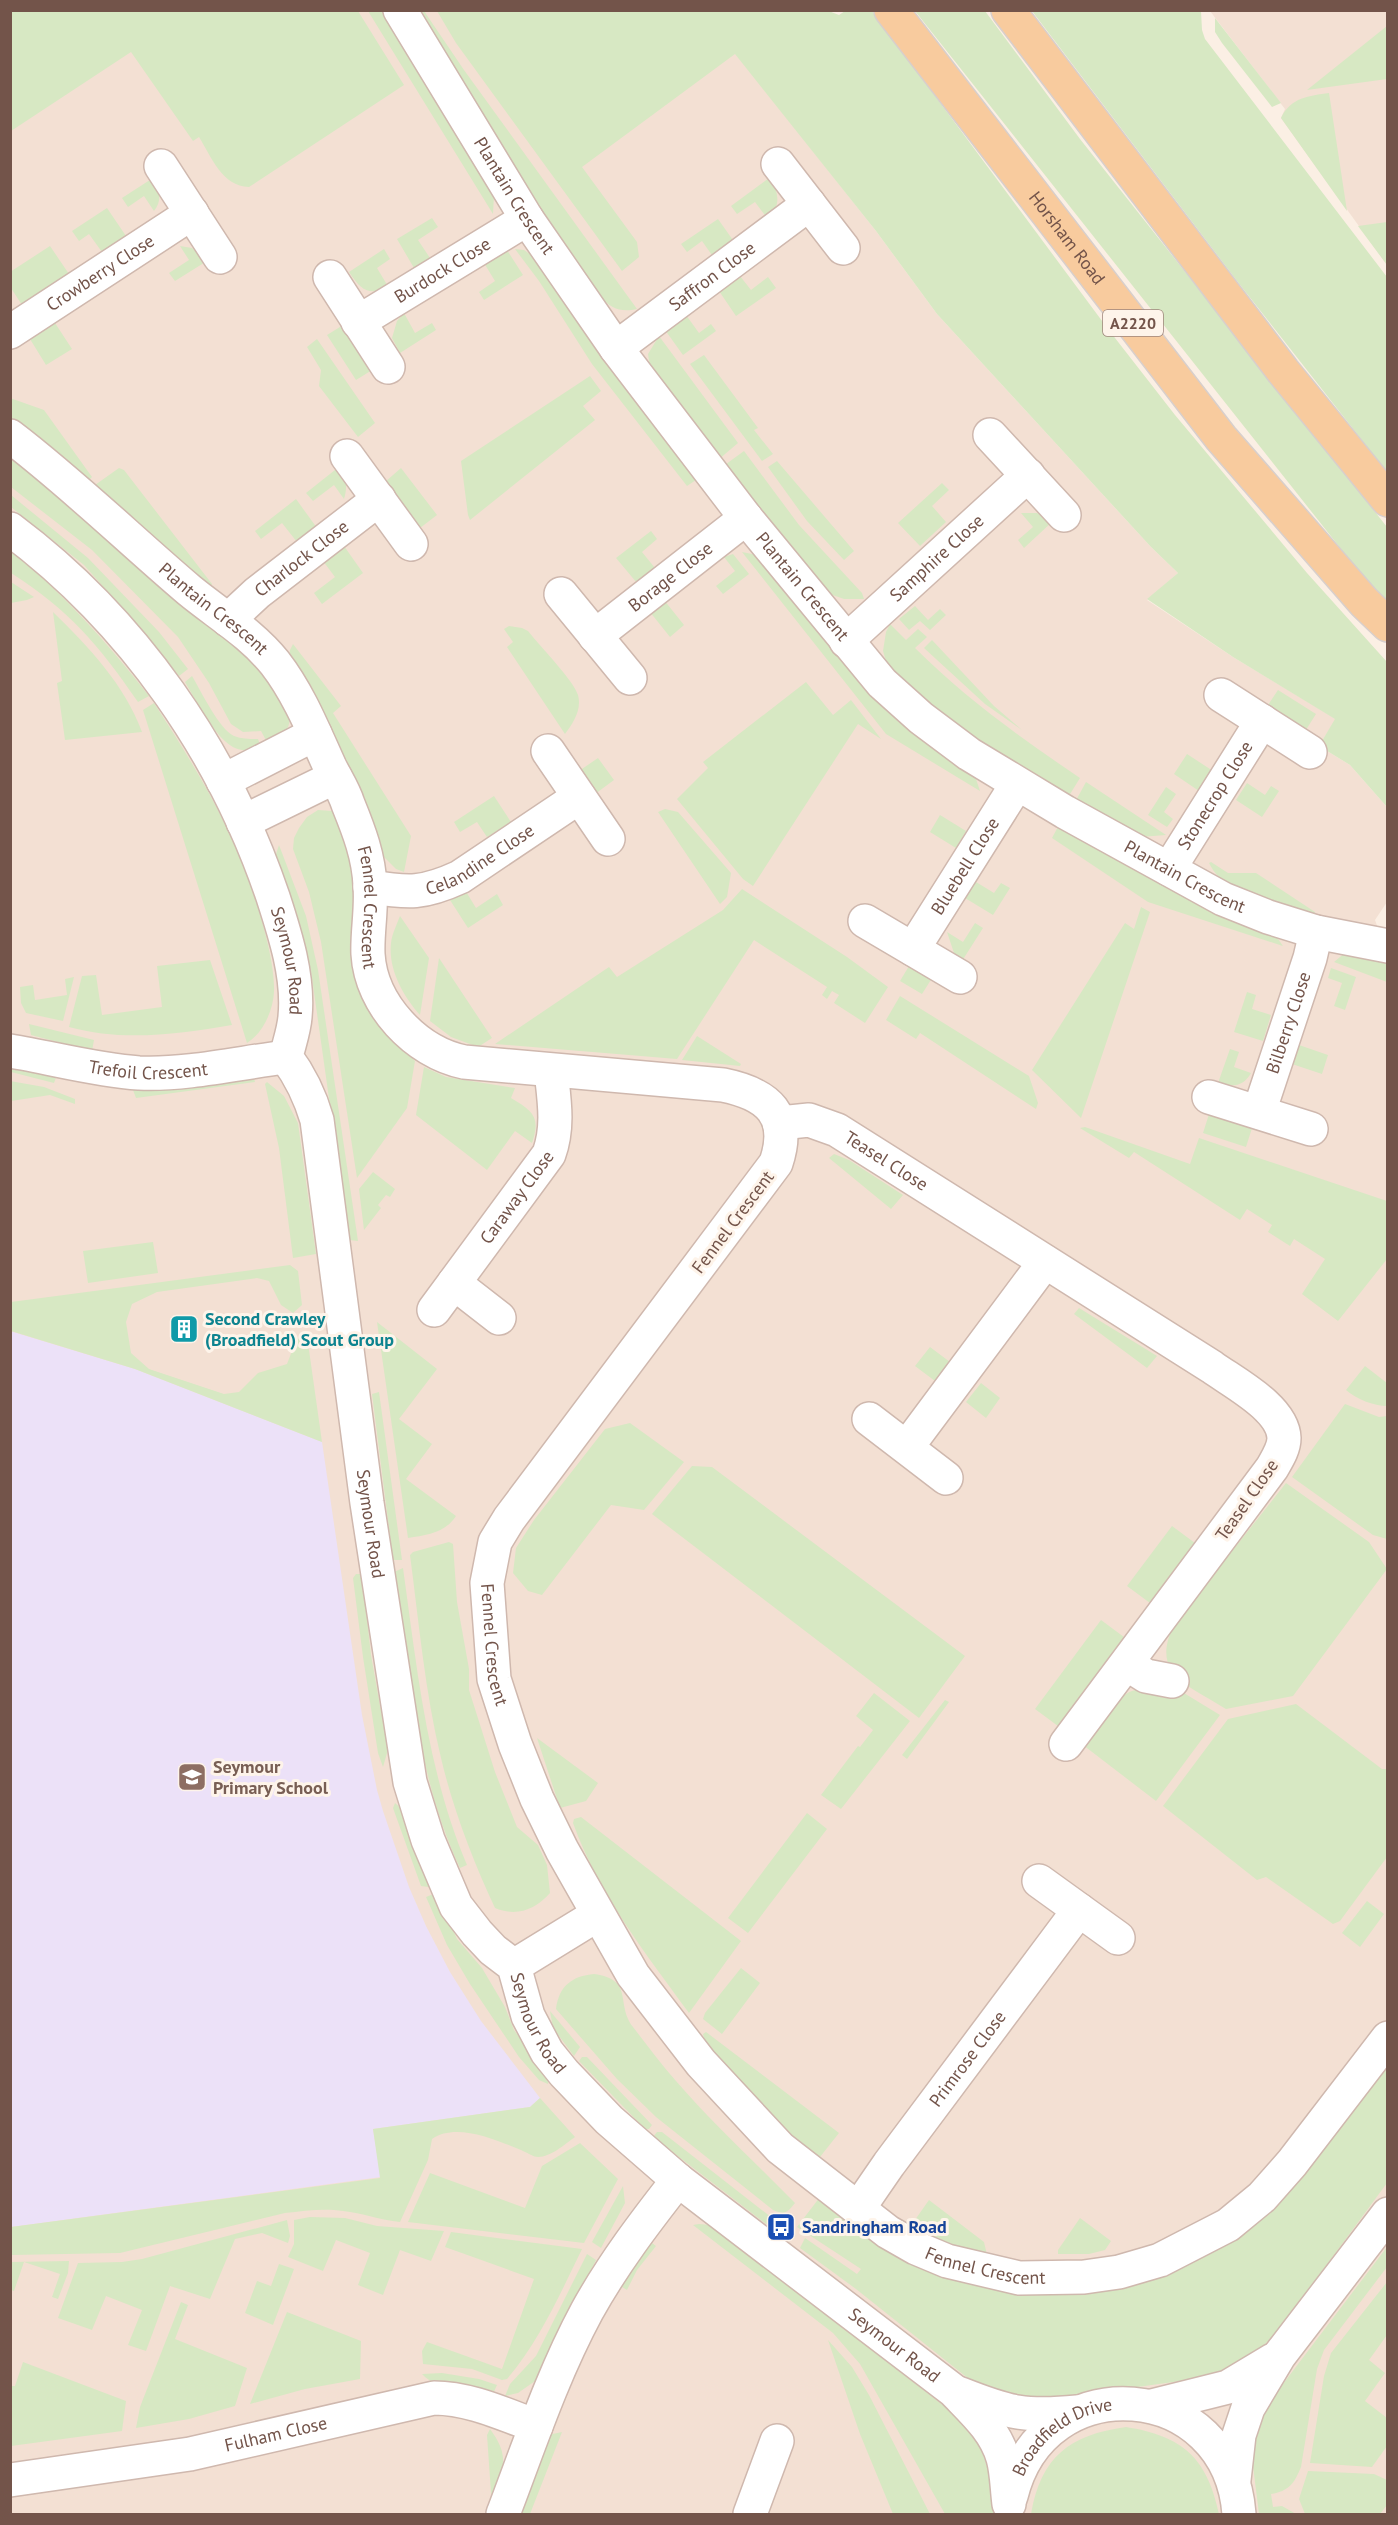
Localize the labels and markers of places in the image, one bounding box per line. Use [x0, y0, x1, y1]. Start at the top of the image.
place label: Second Crawley (Broadfield) Scout Group [205, 1307, 394, 1351]
building icon: Second Crawley (Broadfield) Scout Group [168, 1313, 200, 1345]
place label: Seymour Primary School [213, 1755, 329, 1799]
school or university icon: Seymour Primary School [176, 1761, 208, 1793]
bus stop icon: Sandringham Road [765, 2211, 797, 2243]
place label: Sandringham Road [802, 2215, 947, 2238]

